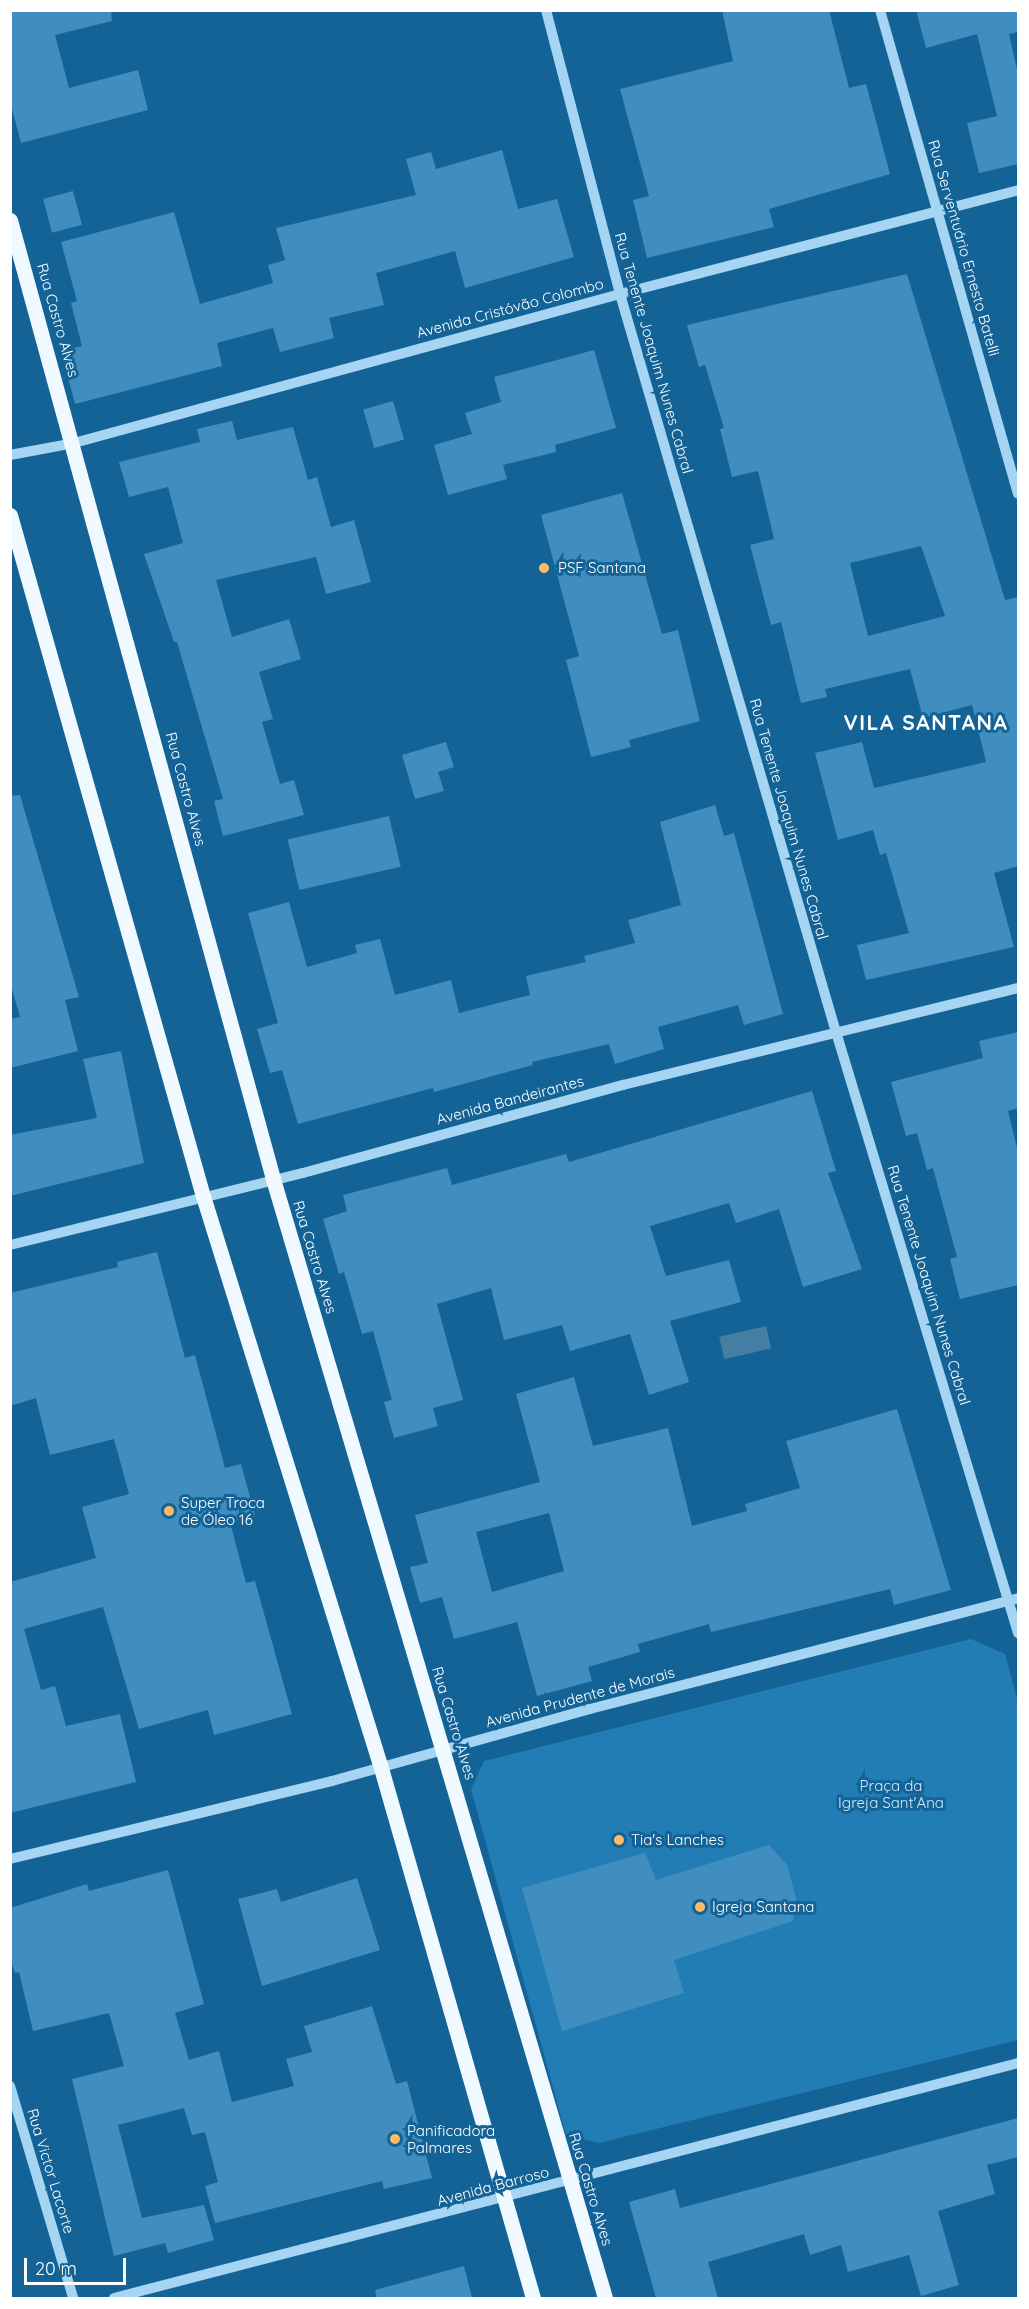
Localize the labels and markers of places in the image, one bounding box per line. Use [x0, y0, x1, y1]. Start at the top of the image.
marker: PSF Santana [535, 559, 553, 577]
place label: PSF Santana [558, 559, 646, 577]
place label: Super Troca de Óleo 16 [181, 1493, 265, 1528]
marker: Super Troca de Óleo 16 [162, 1504, 176, 1518]
place label: Tia's Lanches [631, 1831, 724, 1849]
marker: Tia's Lanches [612, 1833, 626, 1847]
place label: Igreja Santana [712, 1898, 814, 1916]
marker: Igreja Santana [693, 1900, 707, 1914]
place label: Panificadora Palmares [407, 2121, 495, 2156]
marker: Panificadora Palmares [388, 2132, 402, 2146]

